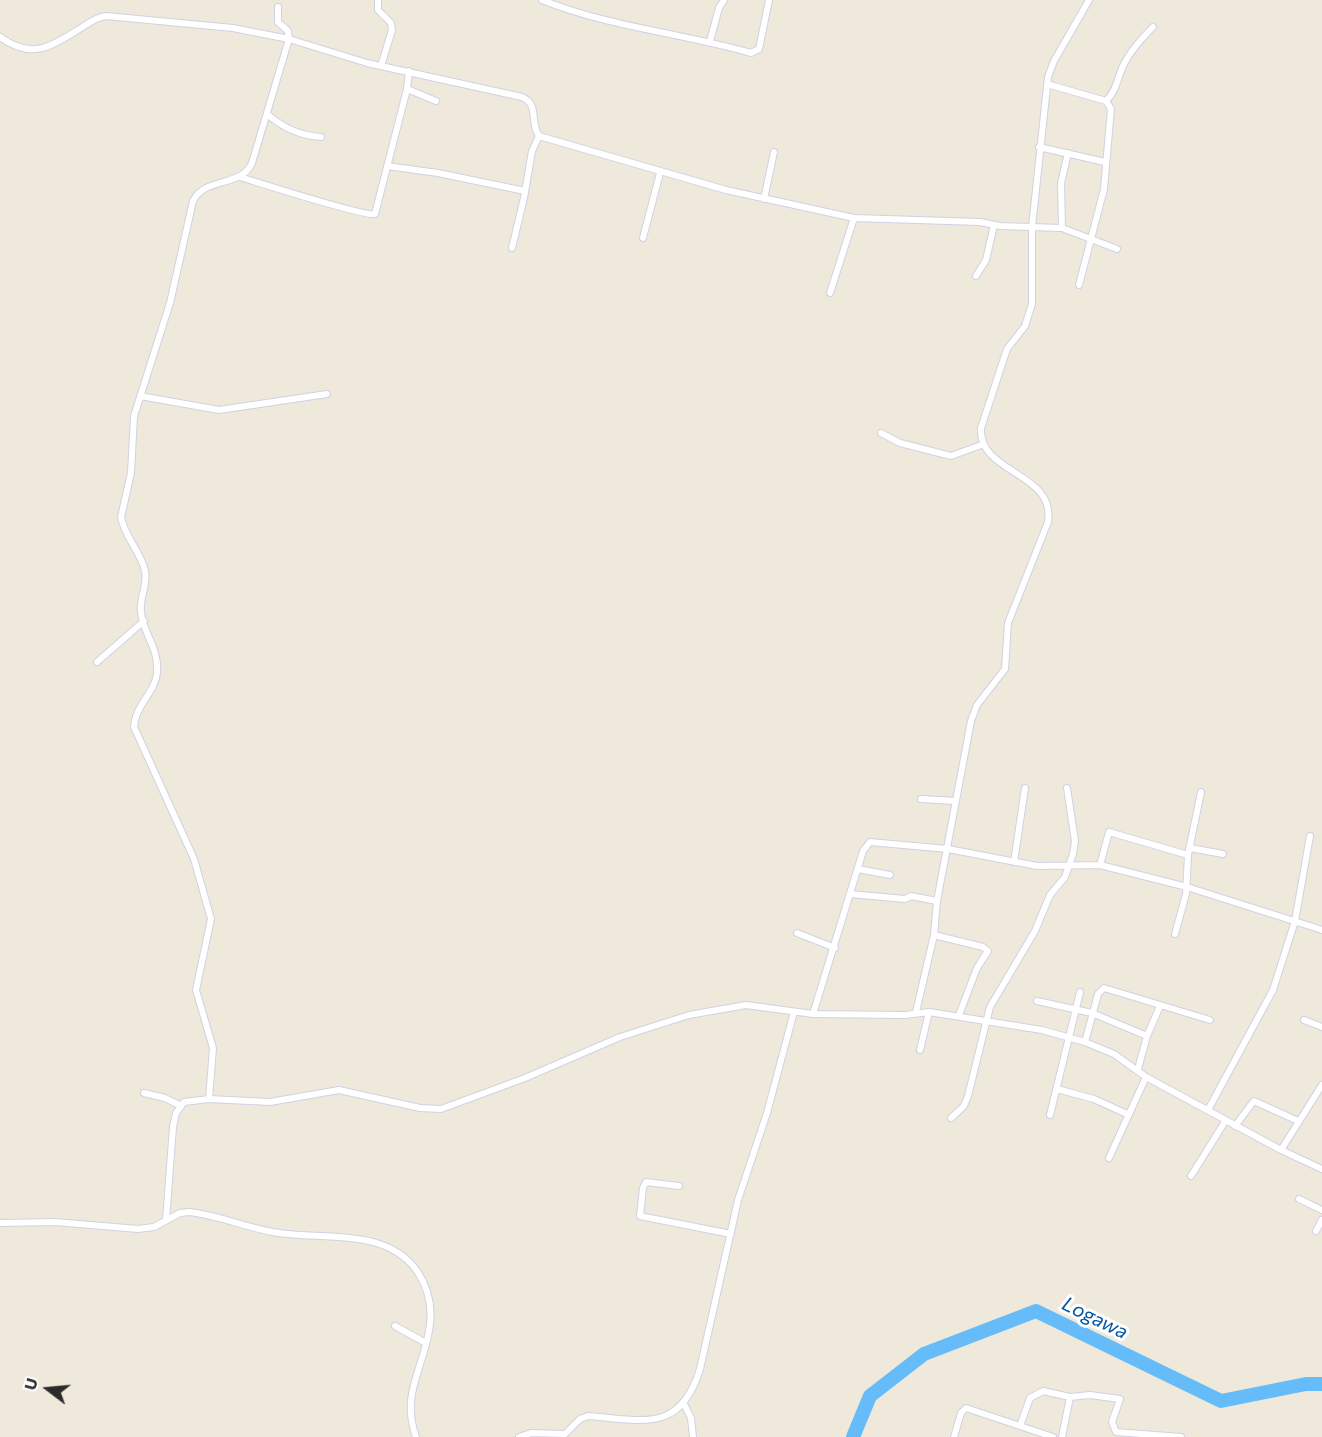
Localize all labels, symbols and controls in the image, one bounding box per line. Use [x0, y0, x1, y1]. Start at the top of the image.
water label: Logawa [1058, 1292, 1132, 1344]
north arrow [18, 1359, 78, 1419]
text: U [19, 1376, 41, 1392]

